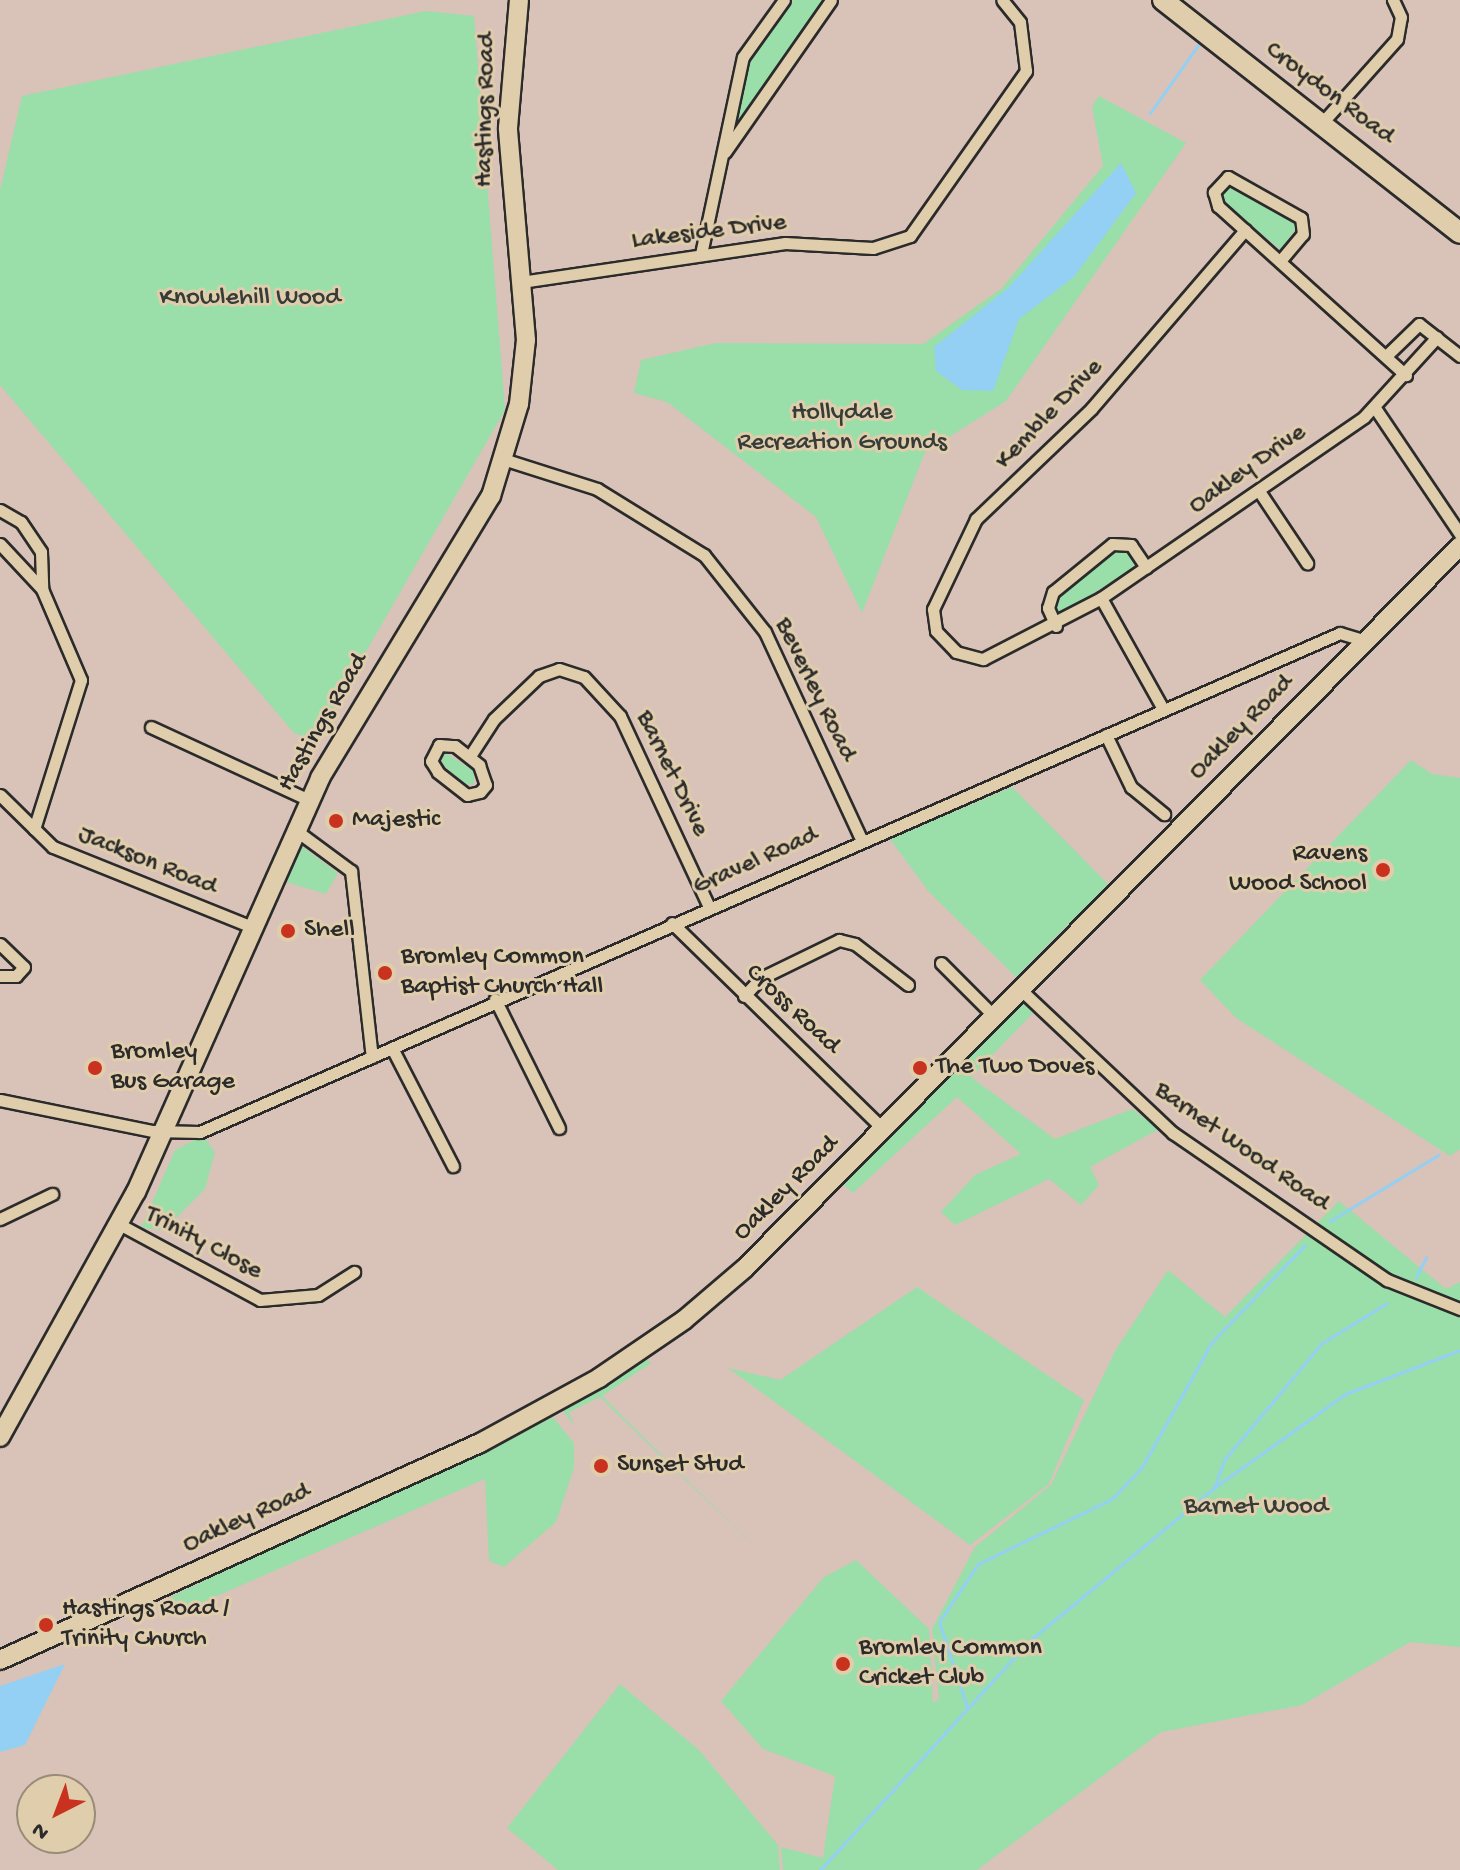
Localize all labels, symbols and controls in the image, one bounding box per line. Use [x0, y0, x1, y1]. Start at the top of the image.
street label: Hastings Road [470, 32, 504, 188]
street label: Croydon Road [1258, 35, 1400, 153]
street label: Lakeside Drive [630, 208, 788, 258]
park label: Knowlehill Wood [160, 283, 340, 315]
street label: Kemble Drive [989, 353, 1111, 477]
park label: Hollydale Recreation Grounds [737, 398, 947, 460]
street label: Oakley Drive [1183, 418, 1313, 522]
street label: Beverley Road [766, 613, 862, 767]
street label: Hastings Road [272, 648, 376, 798]
street label: Oakley Road [1183, 669, 1301, 787]
street label: Barnet Drive [627, 706, 715, 842]
place label: Majestic [352, 805, 440, 837]
marker: Majestic [327, 812, 345, 830]
street label: Jackson Road [73, 820, 221, 904]
street label: Gravel Road [689, 821, 823, 903]
place label: Ravens Wood School [1229, 839, 1367, 900]
marker: Ravens Wood School [1374, 861, 1392, 879]
place label: Shell [304, 915, 355, 947]
marker: Shell [279, 922, 297, 940]
place label: Bromley Common Baptist Church Hall [401, 942, 603, 1004]
street label: Cross Road [738, 958, 846, 1062]
marker: Bromley Common Baptist Church Hall [376, 964, 394, 982]
place label: Bromley Bus Garage [111, 1037, 235, 1098]
place label: The Two Doves [936, 1052, 1094, 1084]
marker: Bromley Bus Garage [86, 1059, 104, 1077]
marker: The Two Doves [911, 1059, 929, 1077]
street label: Barnet Wood Road [1147, 1076, 1335, 1220]
street label: Oakley Road [728, 1130, 846, 1248]
street label: Trinity Close [139, 1200, 267, 1288]
place label: Sunset Stud [617, 1450, 743, 1482]
marker: Sunset Stud [592, 1457, 610, 1475]
street label: Oakley Road [178, 1477, 316, 1561]
park label: Barnet Wood [1184, 1492, 1328, 1524]
place label: Hastings Road / Trinity Church [62, 1594, 229, 1656]
marker: Hastings Road / Trinity Church [37, 1616, 55, 1634]
place label: Bromley Common Cricket Club [859, 1633, 1042, 1694]
marker: Bromley Common Cricket Club [834, 1655, 852, 1673]
north arrow [16, 1774, 96, 1854]
text: N [27, 1816, 55, 1845]

